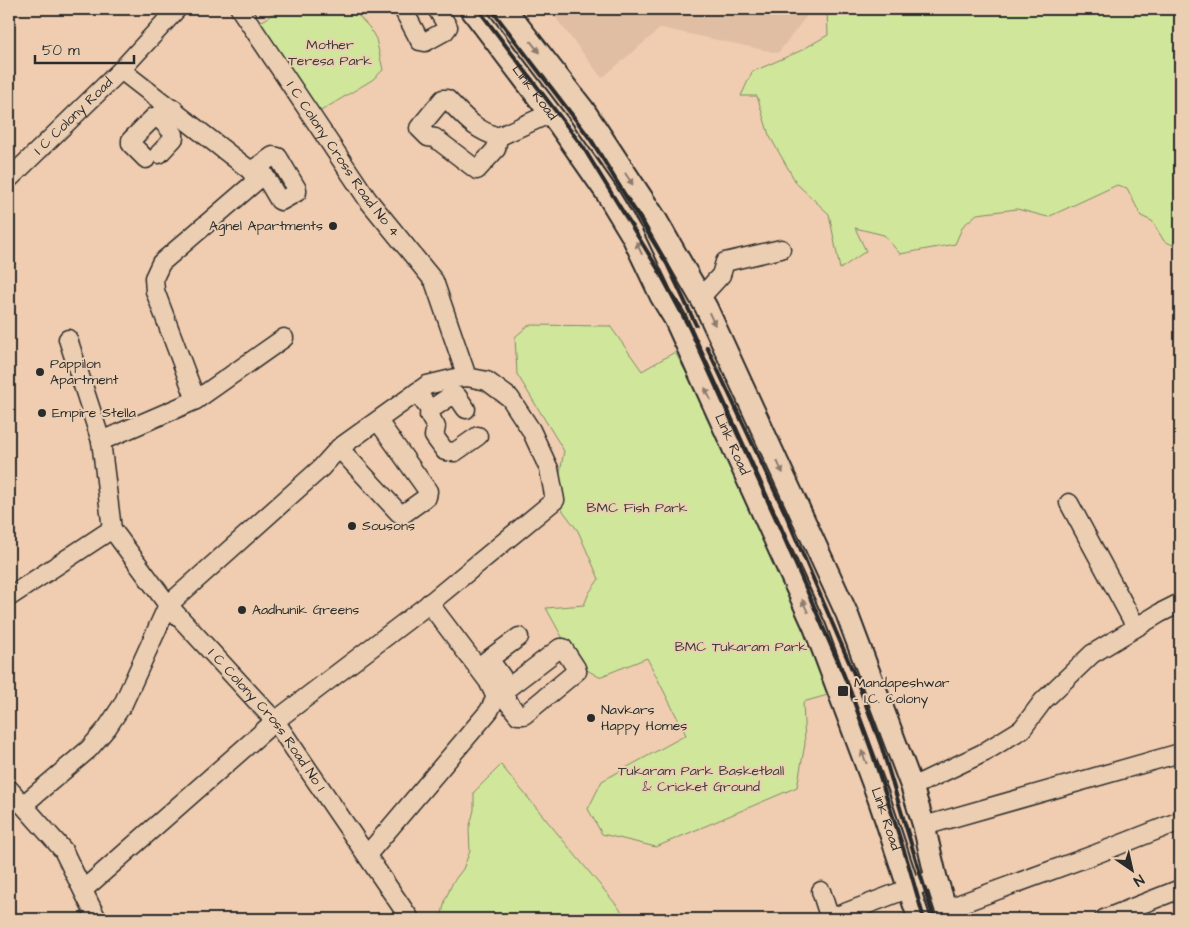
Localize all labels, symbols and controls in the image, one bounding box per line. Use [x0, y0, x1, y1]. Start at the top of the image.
scale bar [35, 32, 134, 64]
park label: Mother Teresa Park [288, 35, 372, 71]
text: 50 m [42, 40, 80, 61]
one-way arrow [529, 40, 540, 53]
street label: Link Road [507, 61, 562, 125]
street label: I C Colony Road [29, 73, 118, 160]
street label: I C Colony Cross Road No 4 [281, 77, 405, 242]
one-way arrow [624, 173, 634, 186]
place label: Agnel Apartments [209, 216, 323, 236]
marker: Agnel Apartments [327, 220, 339, 232]
one-way arrow [634, 241, 642, 255]
one-way arrow [708, 312, 716, 326]
place label: Pappilon Apartment [50, 354, 119, 390]
marker: Pappilon Apartment [34, 366, 46, 378]
one-way arrow [704, 387, 712, 401]
place label: Empire Stella [52, 403, 136, 423]
marker: Empire Stella [36, 407, 48, 419]
street label: Link Road [709, 411, 754, 478]
one-way arrow [775, 459, 784, 474]
park label: BMC Fish Park [587, 498, 688, 518]
place label: Sousons [362, 516, 415, 536]
marker: Sousons [346, 520, 358, 532]
one-way arrow [801, 599, 809, 613]
place label: Aadhunik Greens [252, 600, 359, 620]
marker: Aadhunik Greens [236, 604, 248, 616]
park label: BMC Tukaram Park [675, 637, 808, 657]
street label: I C Colony Cross Road No 1 [203, 644, 330, 795]
place label: Mandapeshwar - I.C. Colony [854, 673, 950, 709]
marker: Mandapeshwar - I.C. Colony [836, 684, 850, 698]
place label: Navkars Happy Homes [601, 700, 687, 736]
marker: Navkars Happy Homes [585, 712, 597, 724]
one-way arrow [860, 749, 868, 764]
park label: Tukaram Park Basketball & Cricket Ground [618, 761, 784, 797]
street label: Link Road [866, 785, 905, 853]
north arrow [1106, 846, 1156, 896]
text: N [1129, 869, 1148, 891]

